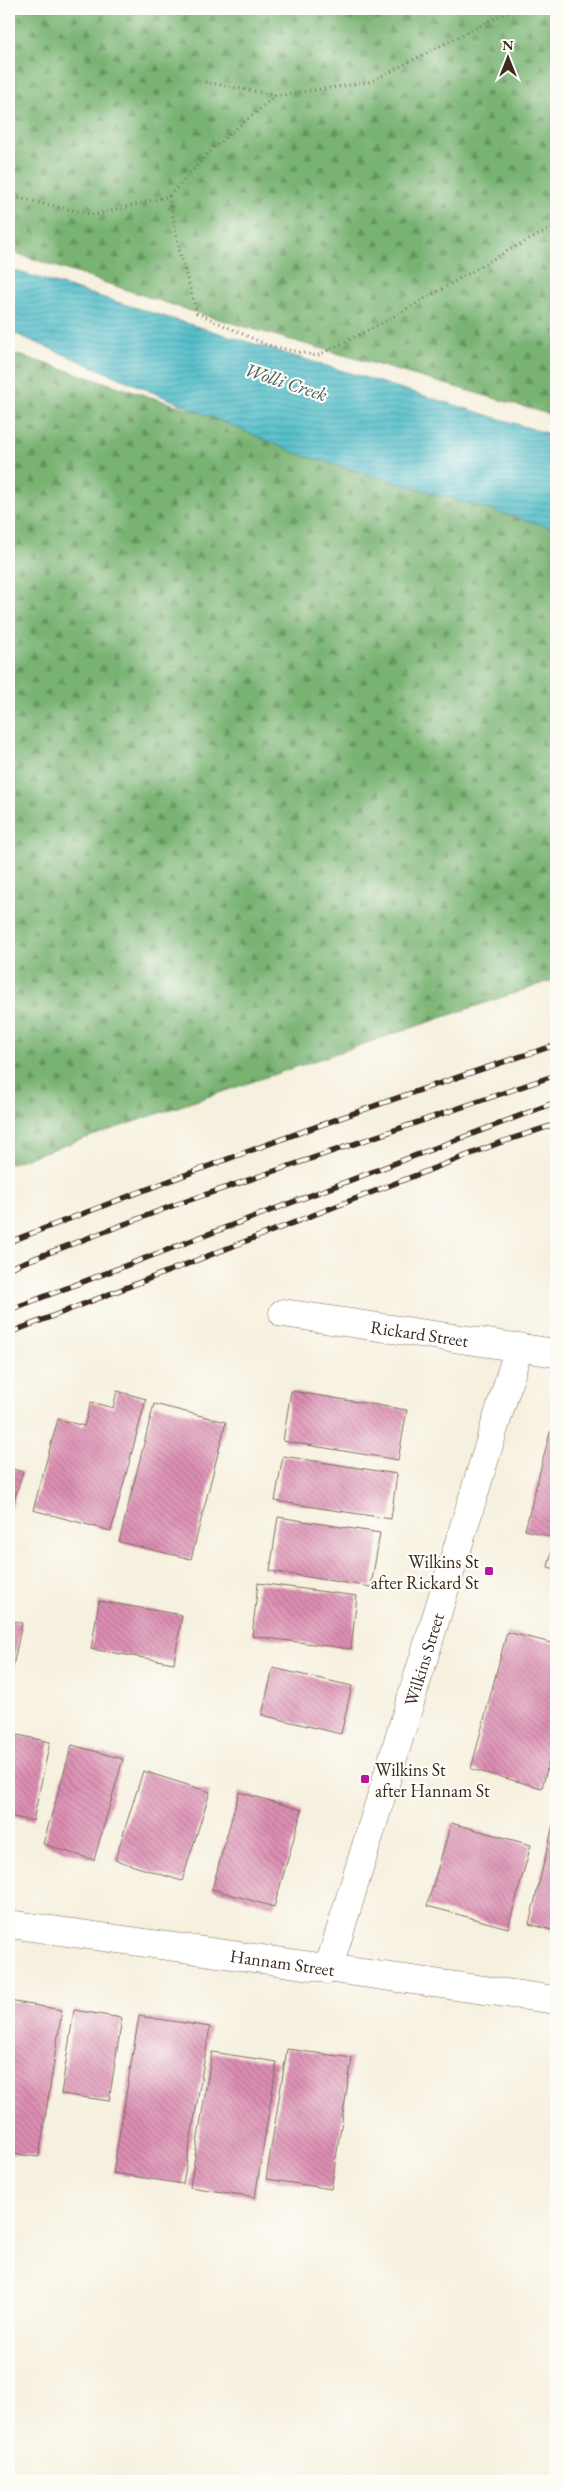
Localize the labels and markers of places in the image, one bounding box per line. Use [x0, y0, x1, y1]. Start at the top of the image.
place label: Wilkins St after Rickard St [371, 1550, 479, 1594]
marker: Wilkins St after Rickard St [483, 1565, 495, 1577]
place label: Wilkins St after Hannam St [375, 1758, 490, 1802]
marker: Wilkins St after Hannam St [359, 1773, 371, 1785]

